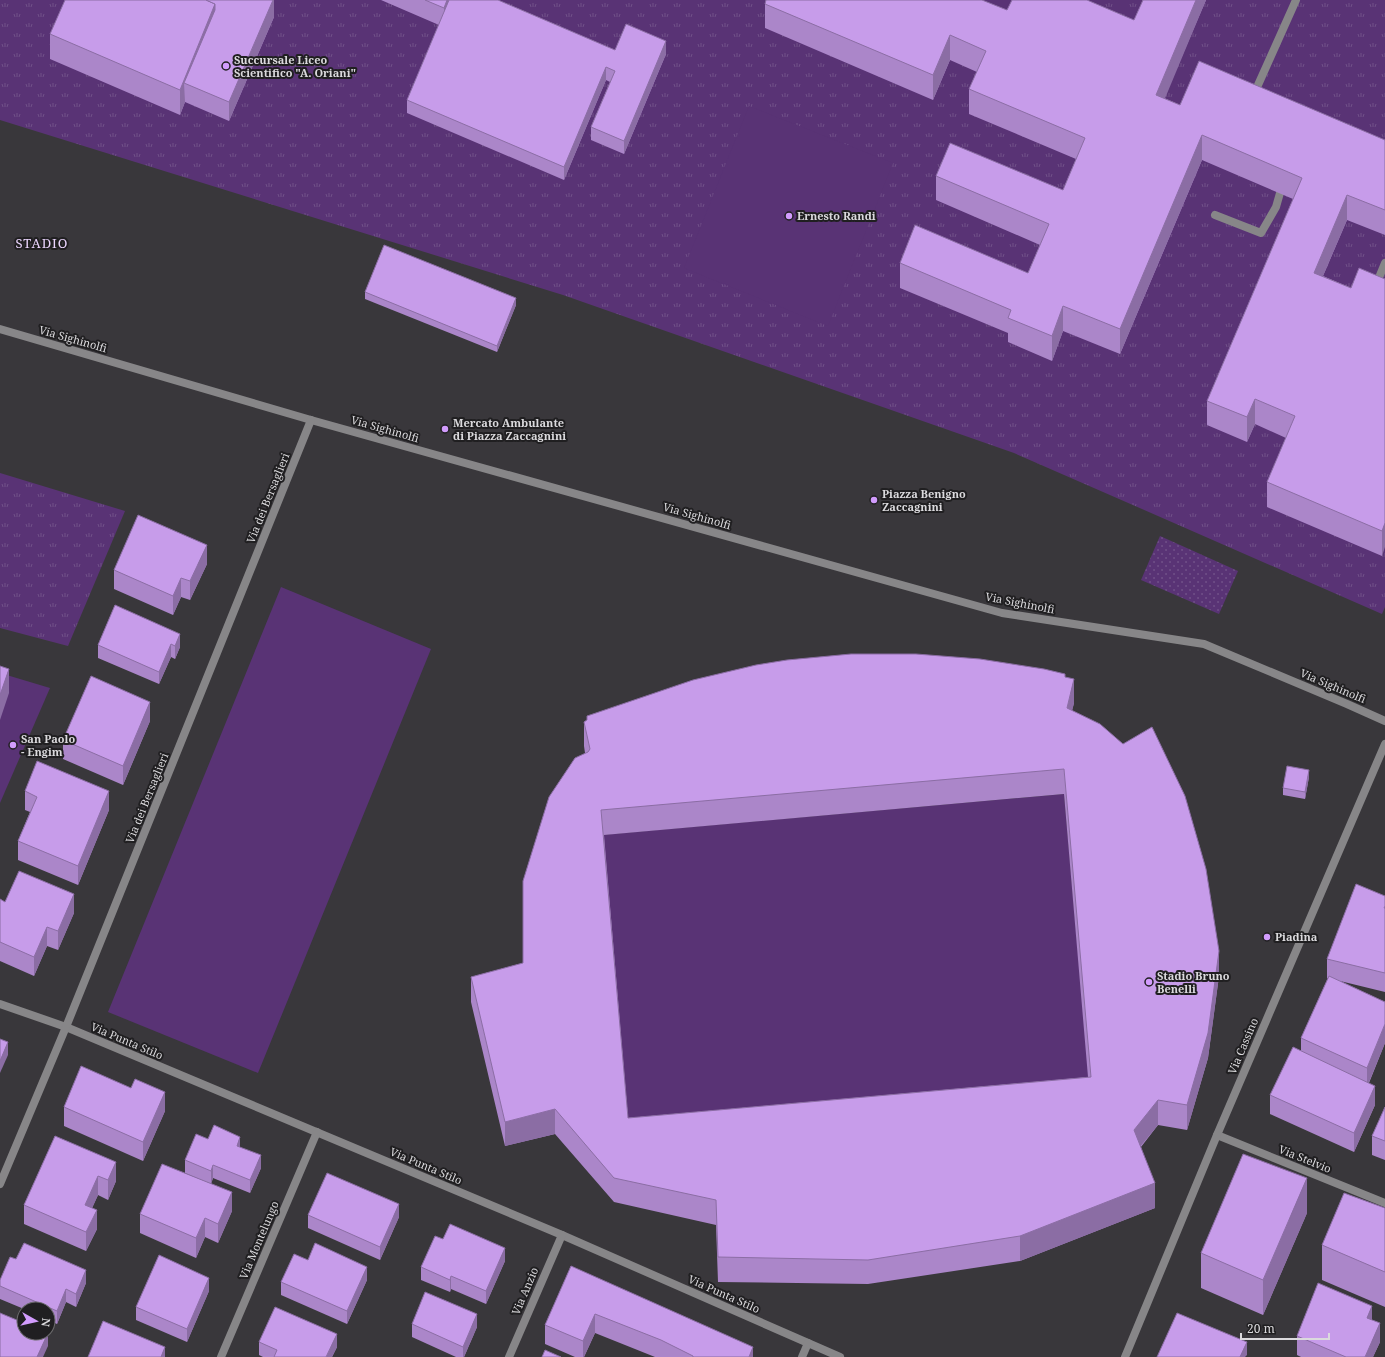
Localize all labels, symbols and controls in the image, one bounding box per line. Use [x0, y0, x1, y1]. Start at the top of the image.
place label: Succursale Liceo Scientifico "A. Oriani" [234, 52, 356, 80]
marker: Succursale Liceo Scientifico "A. Oriani" [221, 61, 231, 71]
place label: Ernesto Randi [797, 208, 876, 223]
marker: Ernesto Randi [784, 211, 794, 221]
district label: STADIO [15, 234, 69, 252]
street label: Via Sighinolfi [37, 322, 110, 356]
street label: Via Sighinolfi [349, 412, 422, 446]
place label: Mercato Ambulante di Piazza Zaccagnini [453, 415, 566, 443]
marker: Mercato Ambulante di Piazza Zaccagnini [440, 424, 450, 434]
street label: Via dei Bersaglieri [243, 450, 293, 545]
place label: Piazza Benigno Zaccagnini [882, 486, 966, 514]
marker: Piazza Benigno Zaccagnini [869, 495, 879, 505]
street label: Via Sighinolfi [661, 499, 734, 533]
street label: Via Sighinolfi [984, 588, 1057, 617]
street label: Via Sighinolfi [1298, 665, 1369, 706]
place label: San Paolo - Engim [21, 731, 75, 759]
marker: San Paolo - Engim [8, 740, 18, 750]
street label: Via dei Bersaglieri [122, 750, 172, 845]
place label: Piadina [1275, 929, 1318, 944]
marker: Piadina [1262, 932, 1272, 942]
place label: Stadio Bruno Benelli [1157, 968, 1230, 996]
marker: Stadio Bruno Benelli [1144, 977, 1154, 987]
street label: Via Cassino [1224, 1015, 1261, 1076]
street label: Via Punta Stilo [89, 1019, 165, 1062]
street label: Via Stelvio [1277, 1141, 1334, 1176]
street label: Via Punta Stilo [388, 1144, 464, 1187]
street label: Via Montelungo [235, 1199, 282, 1281]
street label: Via Anzio [508, 1265, 541, 1317]
street label: Via Punta Stilo [686, 1271, 762, 1316]
north arrow [16, 1301, 56, 1341]
scale bar [1241, 1315, 1329, 1341]
text: N [38, 1317, 54, 1328]
text: 20 m [1247, 1320, 1275, 1337]

